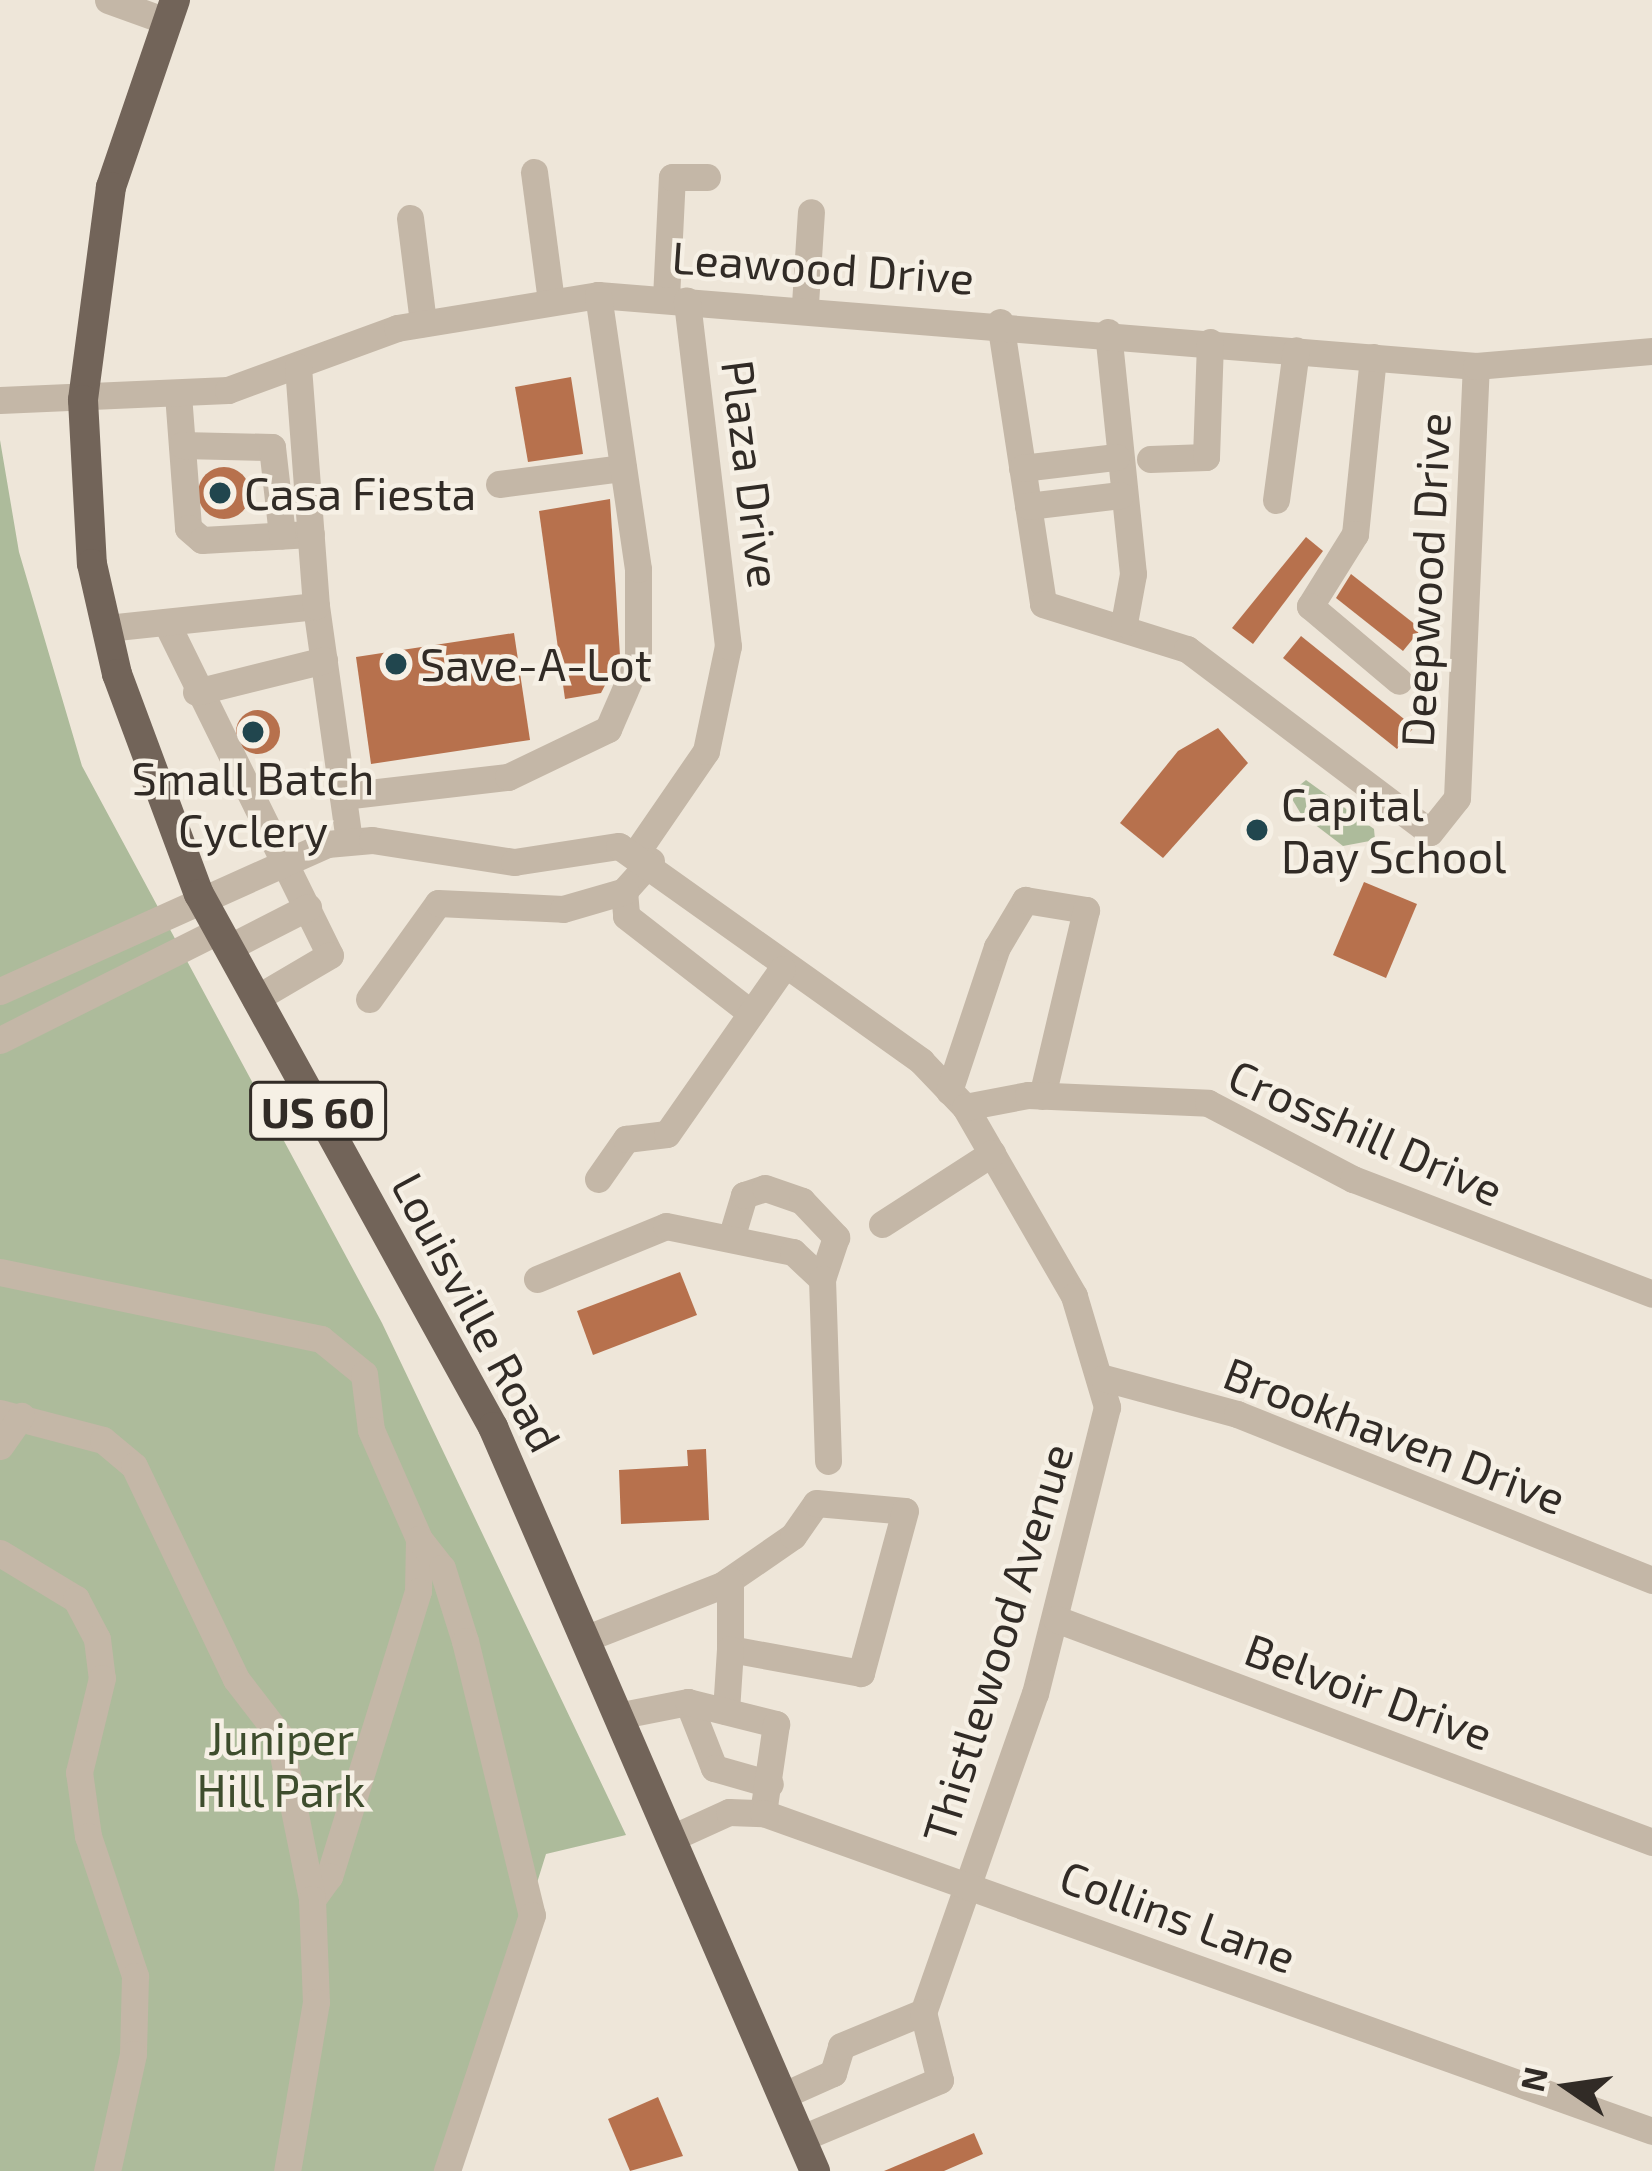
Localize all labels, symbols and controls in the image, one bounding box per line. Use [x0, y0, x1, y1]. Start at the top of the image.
street label: Leawood Drive [670, 230, 976, 304]
street label: Plaza Drive [711, 357, 793, 591]
street label: Deepwood Drive [1389, 411, 1461, 749]
place label: Casa Fiesta [244, 466, 476, 520]
marker: Casa Fiesta [207, 480, 233, 506]
place label: Save-A-Lot [420, 637, 652, 691]
marker: Save-A-Lot [383, 651, 409, 677]
marker: Small Batch Cyclery [240, 719, 266, 745]
place label: Small Batch Cyclery [131, 751, 375, 857]
place label: Capital Day School [1281, 777, 1507, 883]
marker: Capital Day School [1244, 817, 1270, 843]
street label: Crosshill Drive [1220, 1047, 1512, 1217]
road number: US 60 [249, 1075, 387, 1147]
street label: Louisville Road [381, 1163, 573, 1461]
street label: Brookhaven Drive [1217, 1345, 1573, 1525]
street label: Thistlewood Avenue [910, 1436, 1084, 1850]
street label: Belvoir Drive [1238, 1621, 1500, 1761]
park label: Juniper Hill Park [196, 1711, 366, 1817]
street label: Collins Lane [1053, 1849, 1303, 1983]
north arrow [1508, 2027, 1628, 2147]
text: N [1511, 2063, 1555, 2095]

